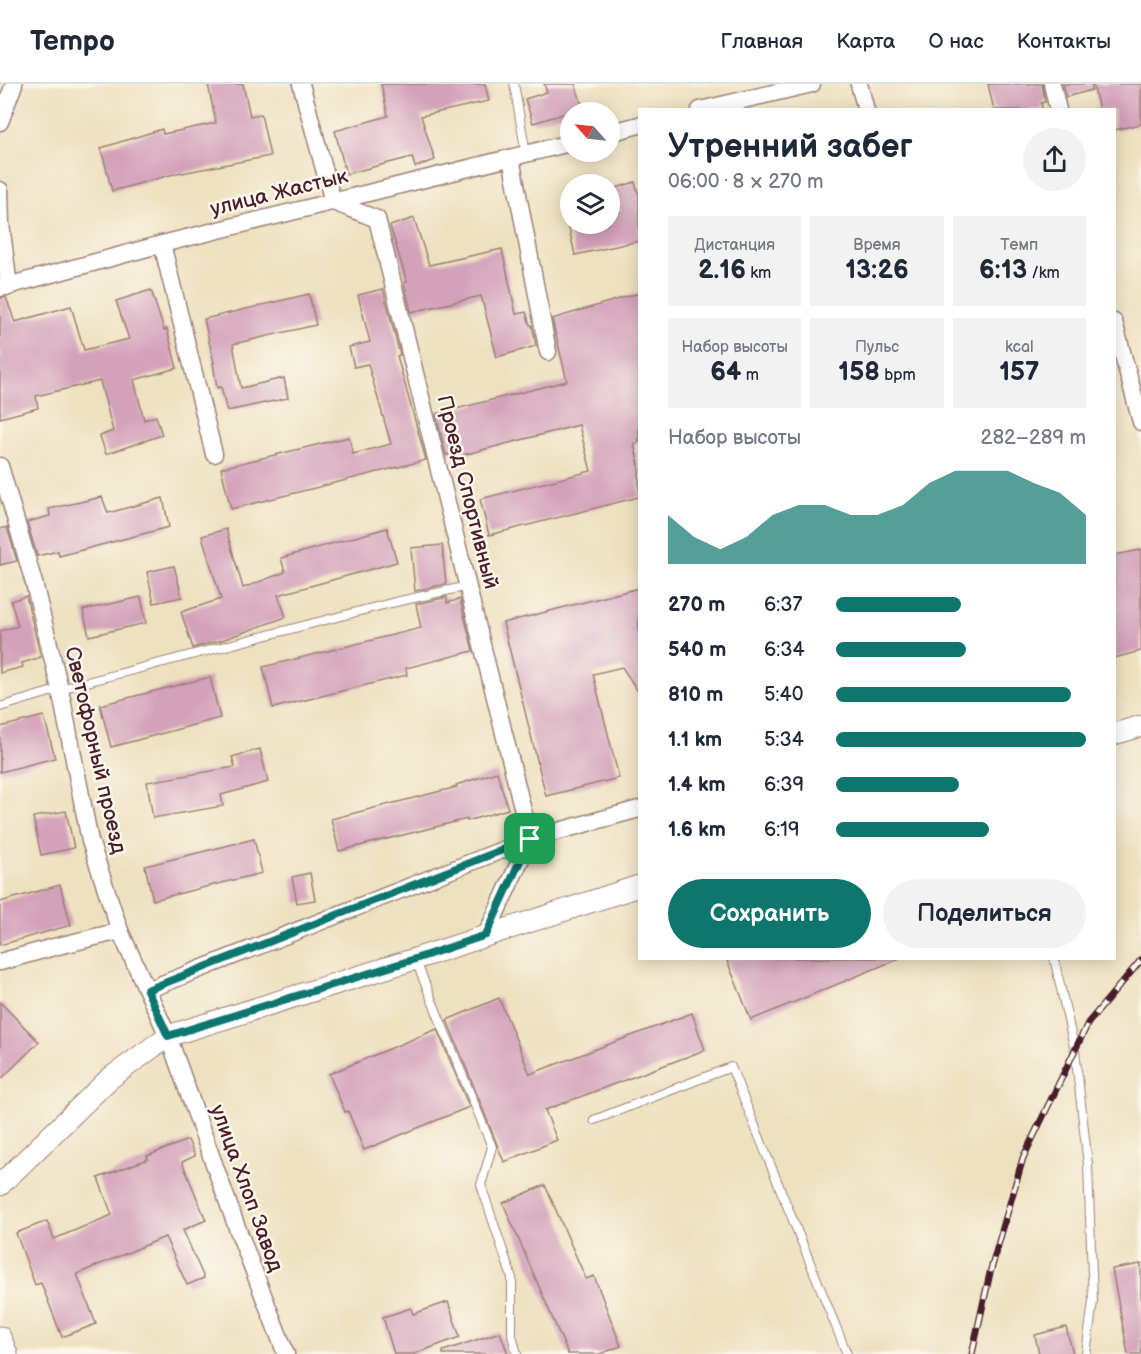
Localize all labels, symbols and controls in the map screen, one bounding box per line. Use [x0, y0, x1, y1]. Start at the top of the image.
text: Tempo [30, 25, 115, 58]
text: Главная [720, 29, 803, 54]
text: Карта [836, 29, 895, 54]
text: О нас [928, 29, 984, 54]
text: Контакты [1017, 29, 1111, 54]
north arrow [560, 102, 620, 162]
map controls [560, 102, 620, 234]
text: Утренний забег [668, 127, 913, 167]
button: share [1023, 128, 1086, 191]
street label: улица Жастык [208, 163, 351, 222]
text: 06:00 · 8 × 270 m [668, 170, 824, 194]
button: layers [560, 174, 620, 234]
text: Дистанция [694, 236, 775, 255]
text: Время [853, 236, 901, 255]
text: Темп [1000, 236, 1038, 255]
text: 2.16 [698, 255, 746, 286]
text: 13:26 [845, 255, 909, 286]
text: 6:13 [979, 255, 1027, 286]
text: km [746, 264, 771, 283]
text: /km [1027, 264, 1060, 283]
text: Набор высоты [681, 338, 788, 357]
text: Пульс [855, 338, 899, 357]
text: kcal [1005, 338, 1034, 357]
text: 64 [710, 357, 741, 388]
text: 158 [838, 357, 880, 388]
text: 157 [999, 357, 1039, 388]
text: m [741, 366, 759, 385]
text: bpm [880, 366, 916, 385]
street label: Проезд Спортивный [431, 393, 504, 592]
text: Набор высоты [668, 426, 801, 450]
text: 282–289 m [981, 426, 1086, 450]
text: 270 m [668, 593, 725, 617]
text: 6:37 [764, 593, 802, 617]
text: 540 m [668, 638, 726, 662]
text: 6:34 [764, 638, 805, 662]
street label: Светофорный проезд [60, 644, 132, 856]
text: 810 m [668, 683, 723, 707]
text: 5:40 [764, 683, 803, 707]
text: 1.1 km [668, 728, 722, 752]
text: 5:34 [764, 728, 804, 752]
text: 1.4 km [668, 773, 726, 797]
text: 6:39 [764, 773, 804, 797]
pin [504, 813, 555, 864]
text: 1.6 km [668, 818, 726, 842]
text: 6:19 [764, 818, 800, 842]
icon: arrive [513, 822, 546, 855]
button: Сохранить [668, 879, 871, 948]
button: Поделиться [883, 879, 1086, 948]
street label: улица Хлоп Завод [205, 1101, 288, 1275]

